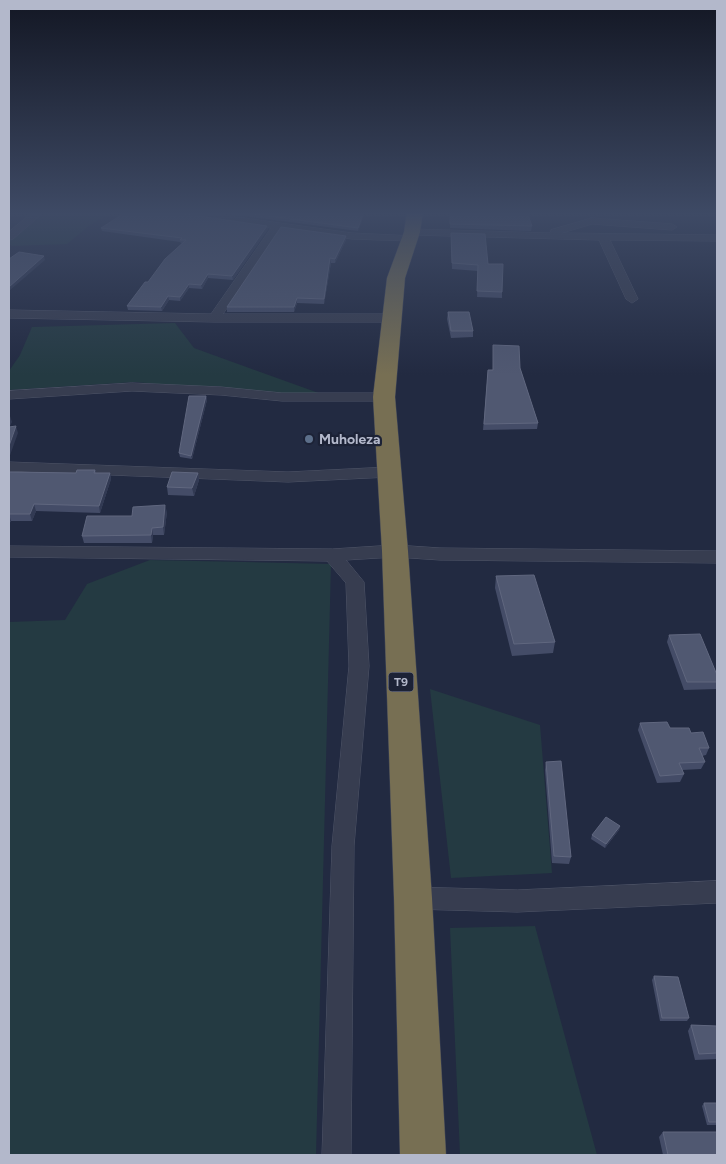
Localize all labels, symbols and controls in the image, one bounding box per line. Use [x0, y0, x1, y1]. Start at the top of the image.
place label: Muholeza [319, 431, 380, 448]
marker: Muholeza [303, 433, 315, 445]
road number: T9 [388, 672, 414, 692]

